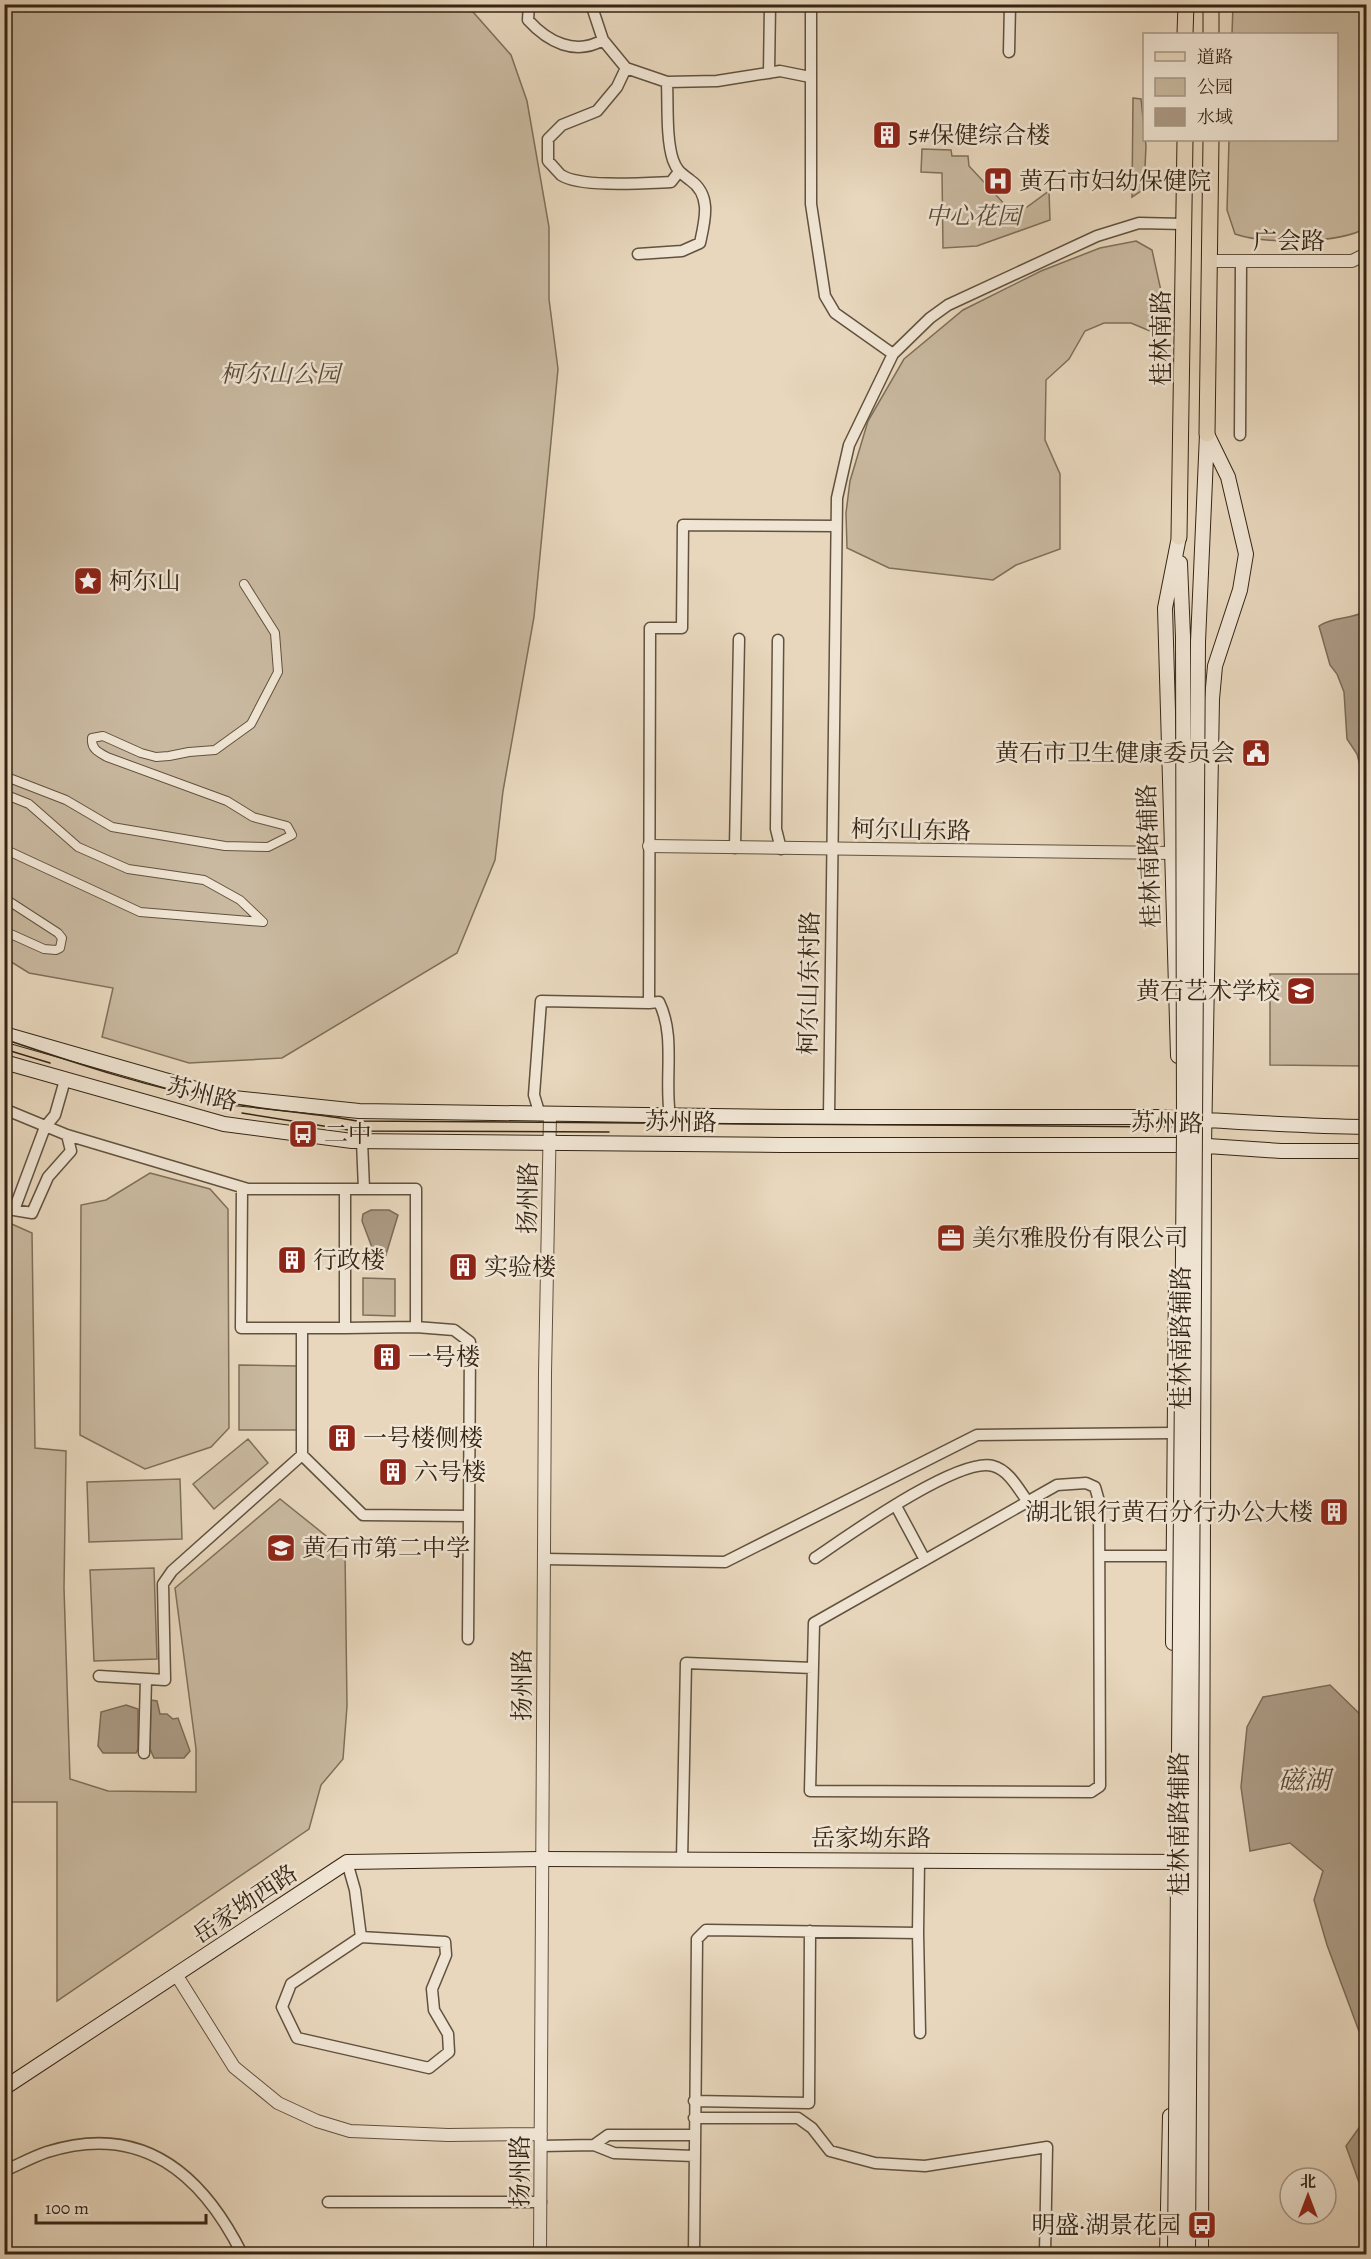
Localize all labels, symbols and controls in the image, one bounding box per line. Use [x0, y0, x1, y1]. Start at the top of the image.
legend [1143, 33, 1338, 141]
text: 道路 [1197, 45, 1233, 69]
text: 公园 [1197, 75, 1233, 99]
text: 水域 [1197, 105, 1233, 129]
building icon: 5#保健综合楼 [871, 119, 903, 151]
place label: 5#保健综合楼 [908, 119, 1050, 151]
hospital icon: 黄石市妇幼保健院 [982, 165, 1014, 197]
place label: 黄石市妇幼保健院 [1019, 165, 1211, 197]
park label: 中心花园 [925, 200, 1025, 232]
street label: 广会路 [1253, 225, 1325, 257]
street label: 桂林南路 [1145, 290, 1177, 386]
park label: 柯尔山公园 [220, 358, 344, 390]
place icon: 柯尔山 [72, 565, 104, 597]
place label: 柯尔山 [109, 565, 181, 597]
place label: 黄石市卫生健康委员会 [995, 737, 1235, 769]
public building icon: 黄石市卫生健康委员会 [1240, 737, 1272, 769]
street label: 桂林南路辅路 [1130, 783, 1168, 929]
street label: 柯尔山东路 [851, 813, 971, 847]
street label: 柯尔山东村路 [792, 911, 826, 1055]
place label: 黄石艺术学校 [1136, 975, 1280, 1007]
school or university icon: 黄石艺术学校 [1285, 975, 1317, 1007]
street label: 苏州路 [163, 1070, 241, 1118]
street label: 苏州路 [645, 1105, 717, 1139]
street label: 苏州路 [1131, 1106, 1203, 1140]
bus stop icon: 二中 [287, 1118, 319, 1150]
place label: 二中 [324, 1118, 372, 1150]
street label: 扬州路 [511, 1162, 545, 1234]
office icon: 美尔雅股份有限公司 [935, 1222, 967, 1254]
place label: 美尔雅股份有限公司 [972, 1222, 1188, 1254]
building icon: 行政楼 [276, 1244, 308, 1276]
place label: 行政楼 [313, 1244, 385, 1276]
building icon: 实验楼 [447, 1251, 479, 1283]
place label: 实验楼 [484, 1251, 556, 1283]
street label: 桂林南路辅路 [1165, 1266, 1197, 1410]
building icon: 一号楼 [371, 1341, 403, 1373]
place label: 一号楼 [408, 1341, 480, 1373]
building icon: 一号楼侧楼 [326, 1422, 358, 1454]
place label: 一号楼侧楼 [363, 1422, 483, 1454]
building icon: 六号楼 [377, 1456, 409, 1488]
place label: 六号楼 [414, 1456, 486, 1488]
place label: 湖北银行黄石分行办公大楼 [1025, 1496, 1313, 1528]
building icon: 湖北银行黄石分行办公大楼 [1318, 1496, 1350, 1528]
school or university icon: 黄石市第二中学 [265, 1532, 297, 1564]
place label: 黄石市第二中学 [302, 1532, 470, 1564]
street label: 扬州路 [506, 1649, 538, 1721]
street label: 桂林南路辅路 [1163, 1752, 1195, 1896]
water label: 磁湖 [1278, 1763, 1334, 1798]
street label: 岳家坳东路 [811, 1822, 931, 1854]
street label: 岳家坳西路 [186, 1857, 304, 1951]
street label: 扬州路 [504, 2135, 536, 2207]
north arrow [1278, 2166, 1338, 2226]
text: 北 [1300, 2171, 1316, 2193]
scale bar [36, 2187, 206, 2225]
text: 100 m [45, 2196, 89, 2220]
place label: 明盛·湖景花园 [1031, 2209, 1181, 2241]
bus stop icon: 明盛·湖景花园 [1186, 2209, 1218, 2241]

